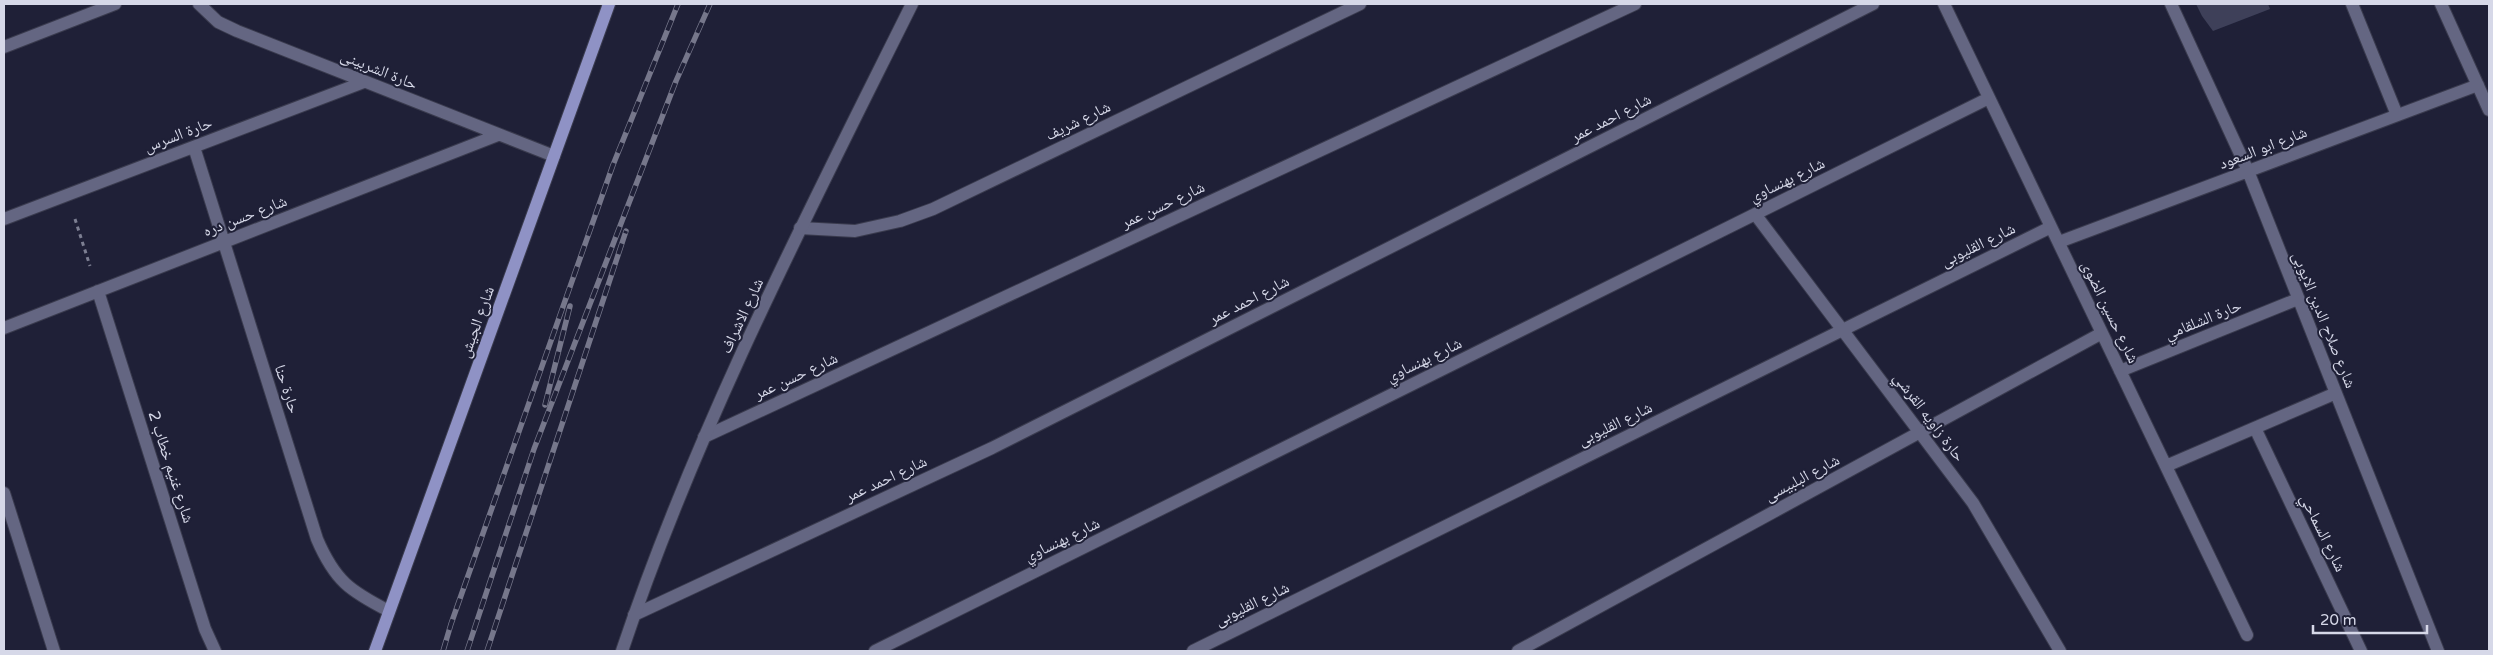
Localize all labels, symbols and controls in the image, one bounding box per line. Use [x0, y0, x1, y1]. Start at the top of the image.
street label: حارة الشربينى [338, 46, 420, 94]
street label: شارع احمد عمر [1566, 89, 1655, 147]
street label: شارع شريف [1042, 97, 1114, 145]
street label: حارة السرس [141, 113, 215, 157]
street label: شارع ابو السعود [2216, 122, 2310, 174]
street label: شارع بهنساوي [1746, 153, 1829, 209]
street label: شارع حسن عمر [1117, 177, 1208, 234]
street label: شارع حسن دره [200, 191, 290, 241]
street label: شارع القليوبى [1937, 218, 2019, 272]
street label: شارع صلاح الدين الايوبى [2287, 249, 2361, 391]
street label: شارع حسين الضوى [2077, 257, 2143, 367]
street label: شارع احمد عمر [1204, 271, 1293, 329]
street label: شارع الاشراف [716, 275, 768, 357]
street label: شارع الجيش [455, 284, 499, 360]
street label: حارة الشلقامي [2162, 295, 2245, 346]
street label: شارع بهنساوي [1383, 333, 1466, 389]
street label: شارع حسن عمر [750, 348, 841, 405]
street label: حارة حنا [270, 362, 304, 416]
street label: حارة زاويه القرشي [1887, 368, 1969, 467]
street label: شارع القليوبى [1574, 397, 1656, 451]
street label: شارع غنيم خطاب 2 [143, 408, 199, 526]
street label: شارع البلبيسى [1761, 450, 1843, 506]
street label: شارع احمد عمر [841, 451, 930, 507]
street label: شارع السماحي [2294, 491, 2350, 576]
street label: شارع بهنساوي [1021, 513, 1104, 569]
street label: شارع القليوبى [1211, 577, 1293, 631]
scale bar [2313, 602, 2427, 634]
text: 20 m [2320, 611, 2357, 629]

